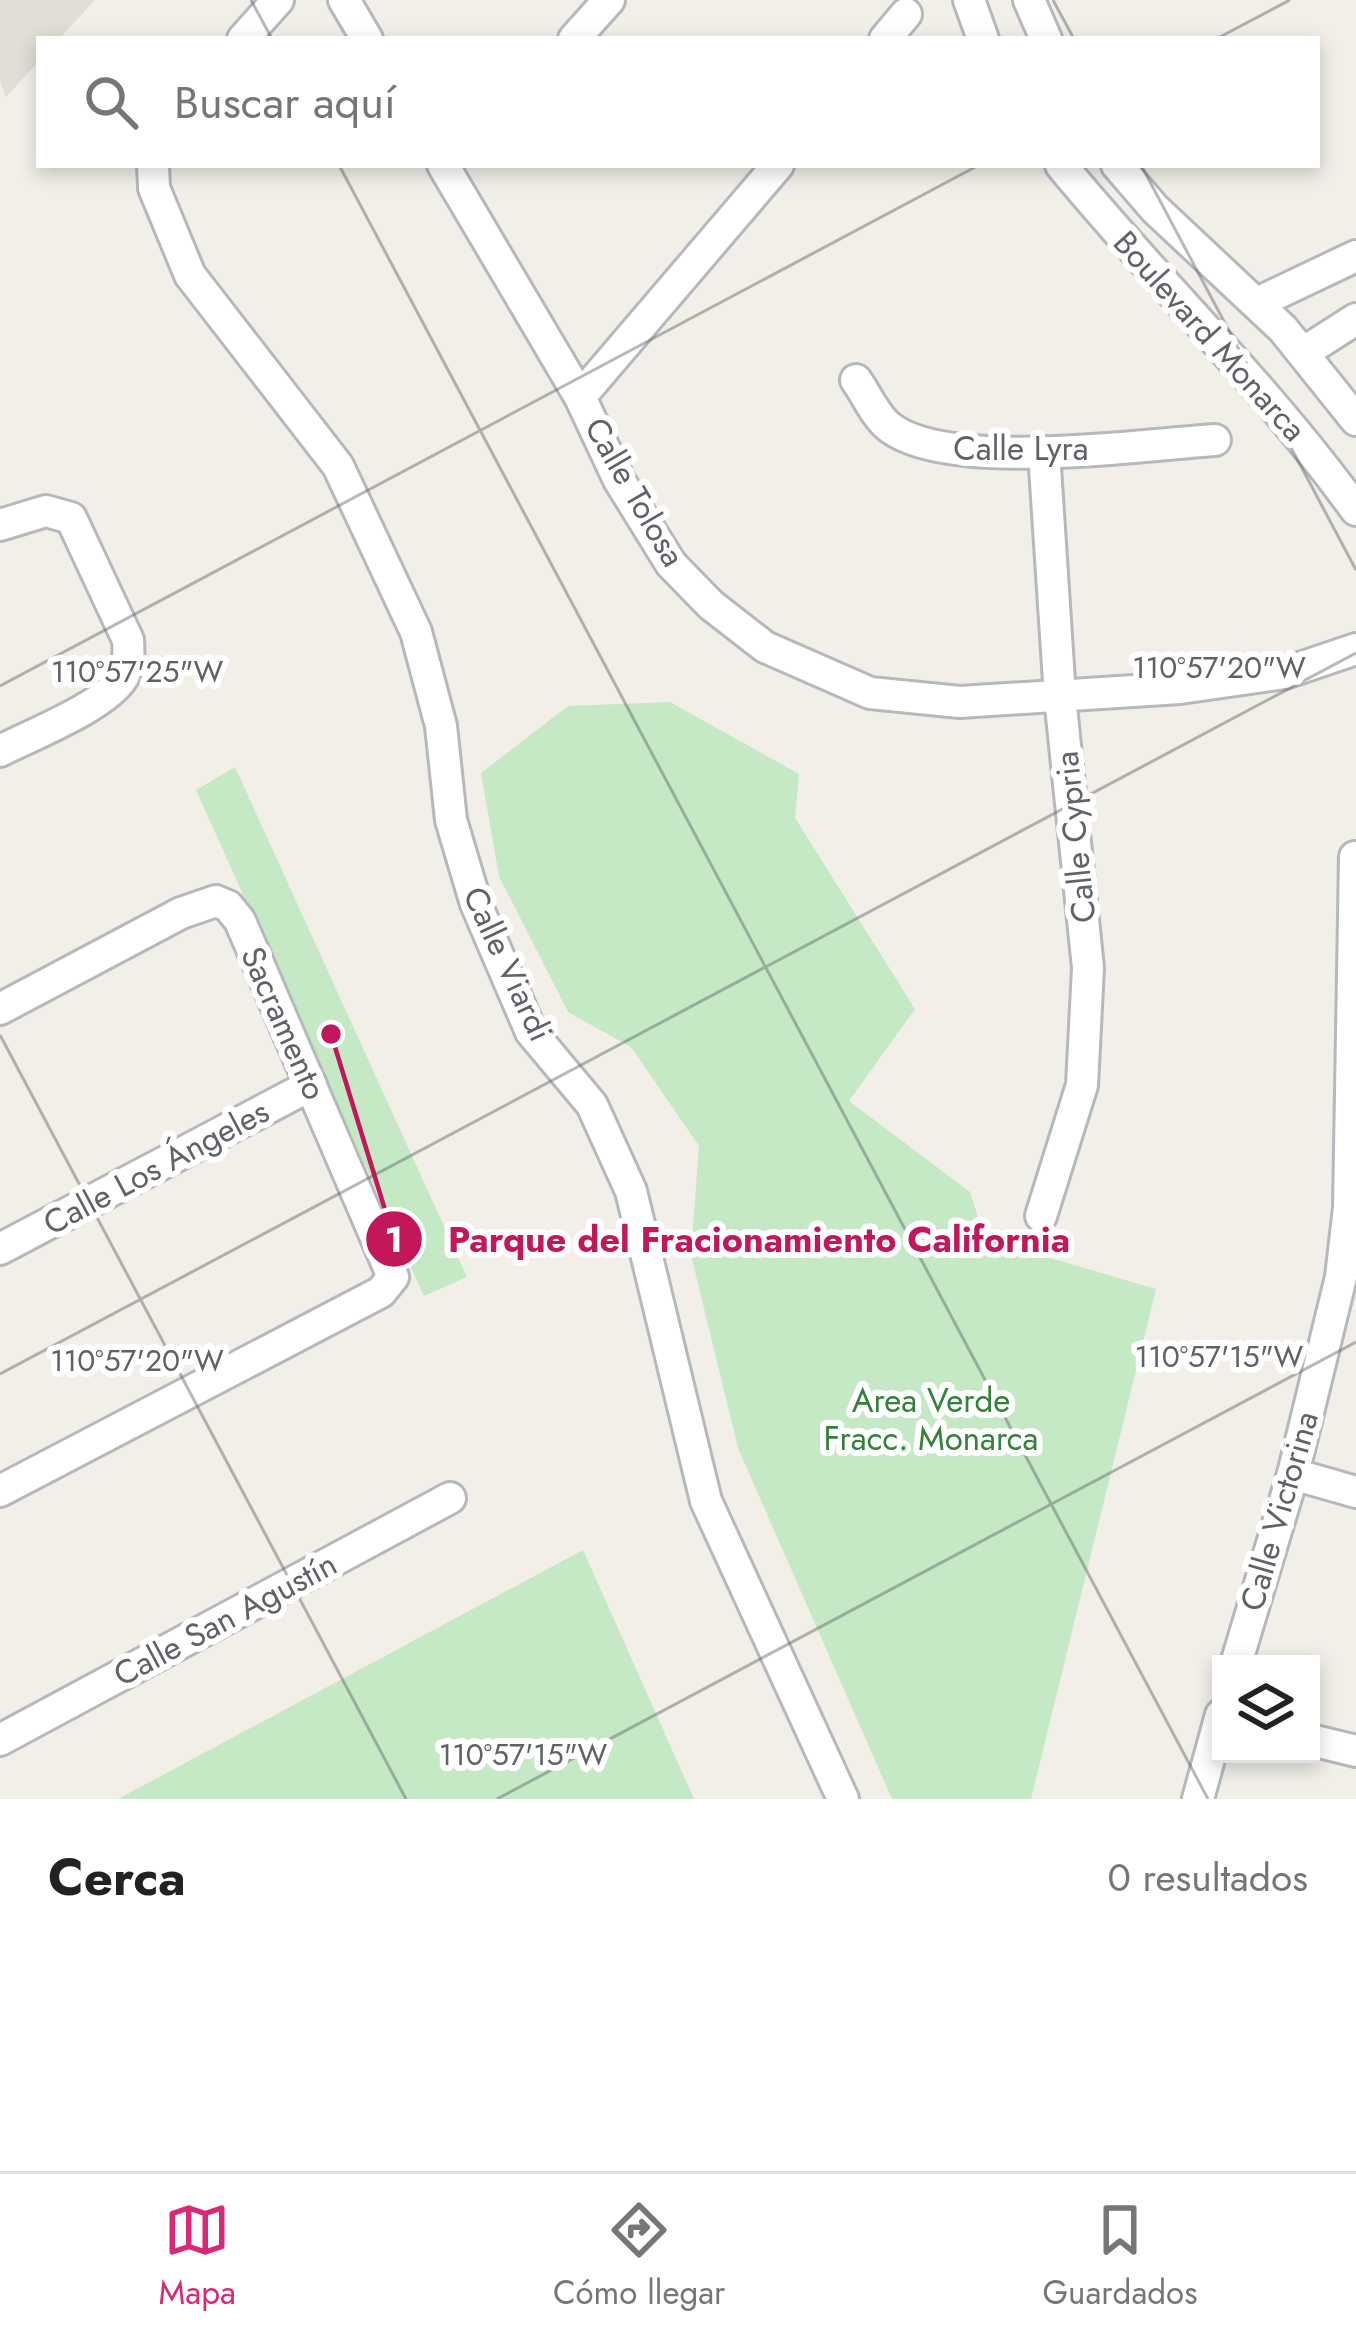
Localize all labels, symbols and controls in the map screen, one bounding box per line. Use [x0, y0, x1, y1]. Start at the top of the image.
search box [36, 36, 1320, 168]
icon: search [78, 69, 144, 135]
text: Buscar aquí [174, 70, 396, 135]
street label: Boulevard Monarca [1103, 220, 1317, 452]
street label: Calle Tolosa [573, 409, 697, 575]
street label: Calle Lyra [953, 425, 1089, 472]
text: 110°57'20"W [1132, 646, 1306, 689]
text: 110°57'25"W [51, 650, 223, 693]
street label: Calle Cypria [1043, 749, 1107, 925]
street label: Calle Viardi [452, 879, 564, 1049]
street label: Sacramento [229, 939, 339, 1107]
street label: Calle Los Ángeles [35, 1088, 277, 1246]
callout: Parque del Fracionamiento California [364, 1203, 1094, 1275]
text: 1 [385, 1213, 403, 1265]
text: Parque del Fracionamiento California [448, 1213, 1070, 1265]
text: 110°57'15"W [1135, 1335, 1304, 1378]
text: 110°57'20"W [50, 1339, 224, 1382]
park label: Area Verde Fracc. Monarca [824, 1377, 1038, 1462]
street label: Calle Victorina [1228, 1406, 1330, 1616]
street label: Calle San Agustín [105, 1540, 345, 1698]
map controls [1212, 1655, 1320, 1763]
button: layers [1212, 1655, 1320, 1763]
text: 110°57'15"W [439, 1733, 608, 1776]
text: Cerca [48, 1840, 186, 1914]
text: 0 resultados [1108, 1849, 1308, 1906]
tab: Mapa [159, 2197, 236, 2316]
tab: Cómo llegar [553, 2197, 725, 2316]
tab: Guardados [1043, 2197, 1197, 2316]

